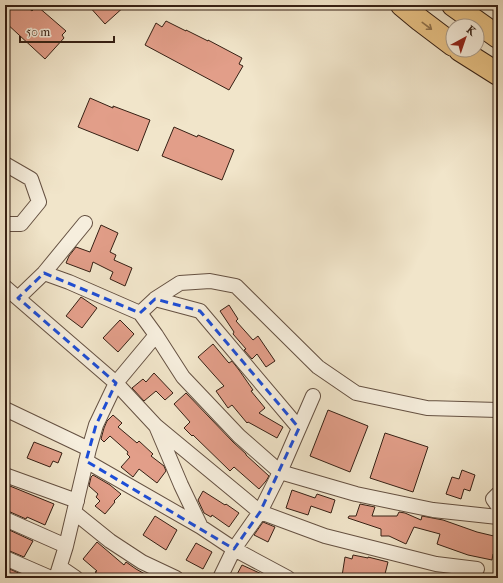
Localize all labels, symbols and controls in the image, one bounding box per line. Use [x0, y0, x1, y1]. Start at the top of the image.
scale bar [20, 18, 114, 44]
north arrow [445, 18, 485, 58]
one-way arrow [421, 21, 432, 30]
text: K [464, 23, 479, 39]
text: 50 m [26, 25, 50, 39]

